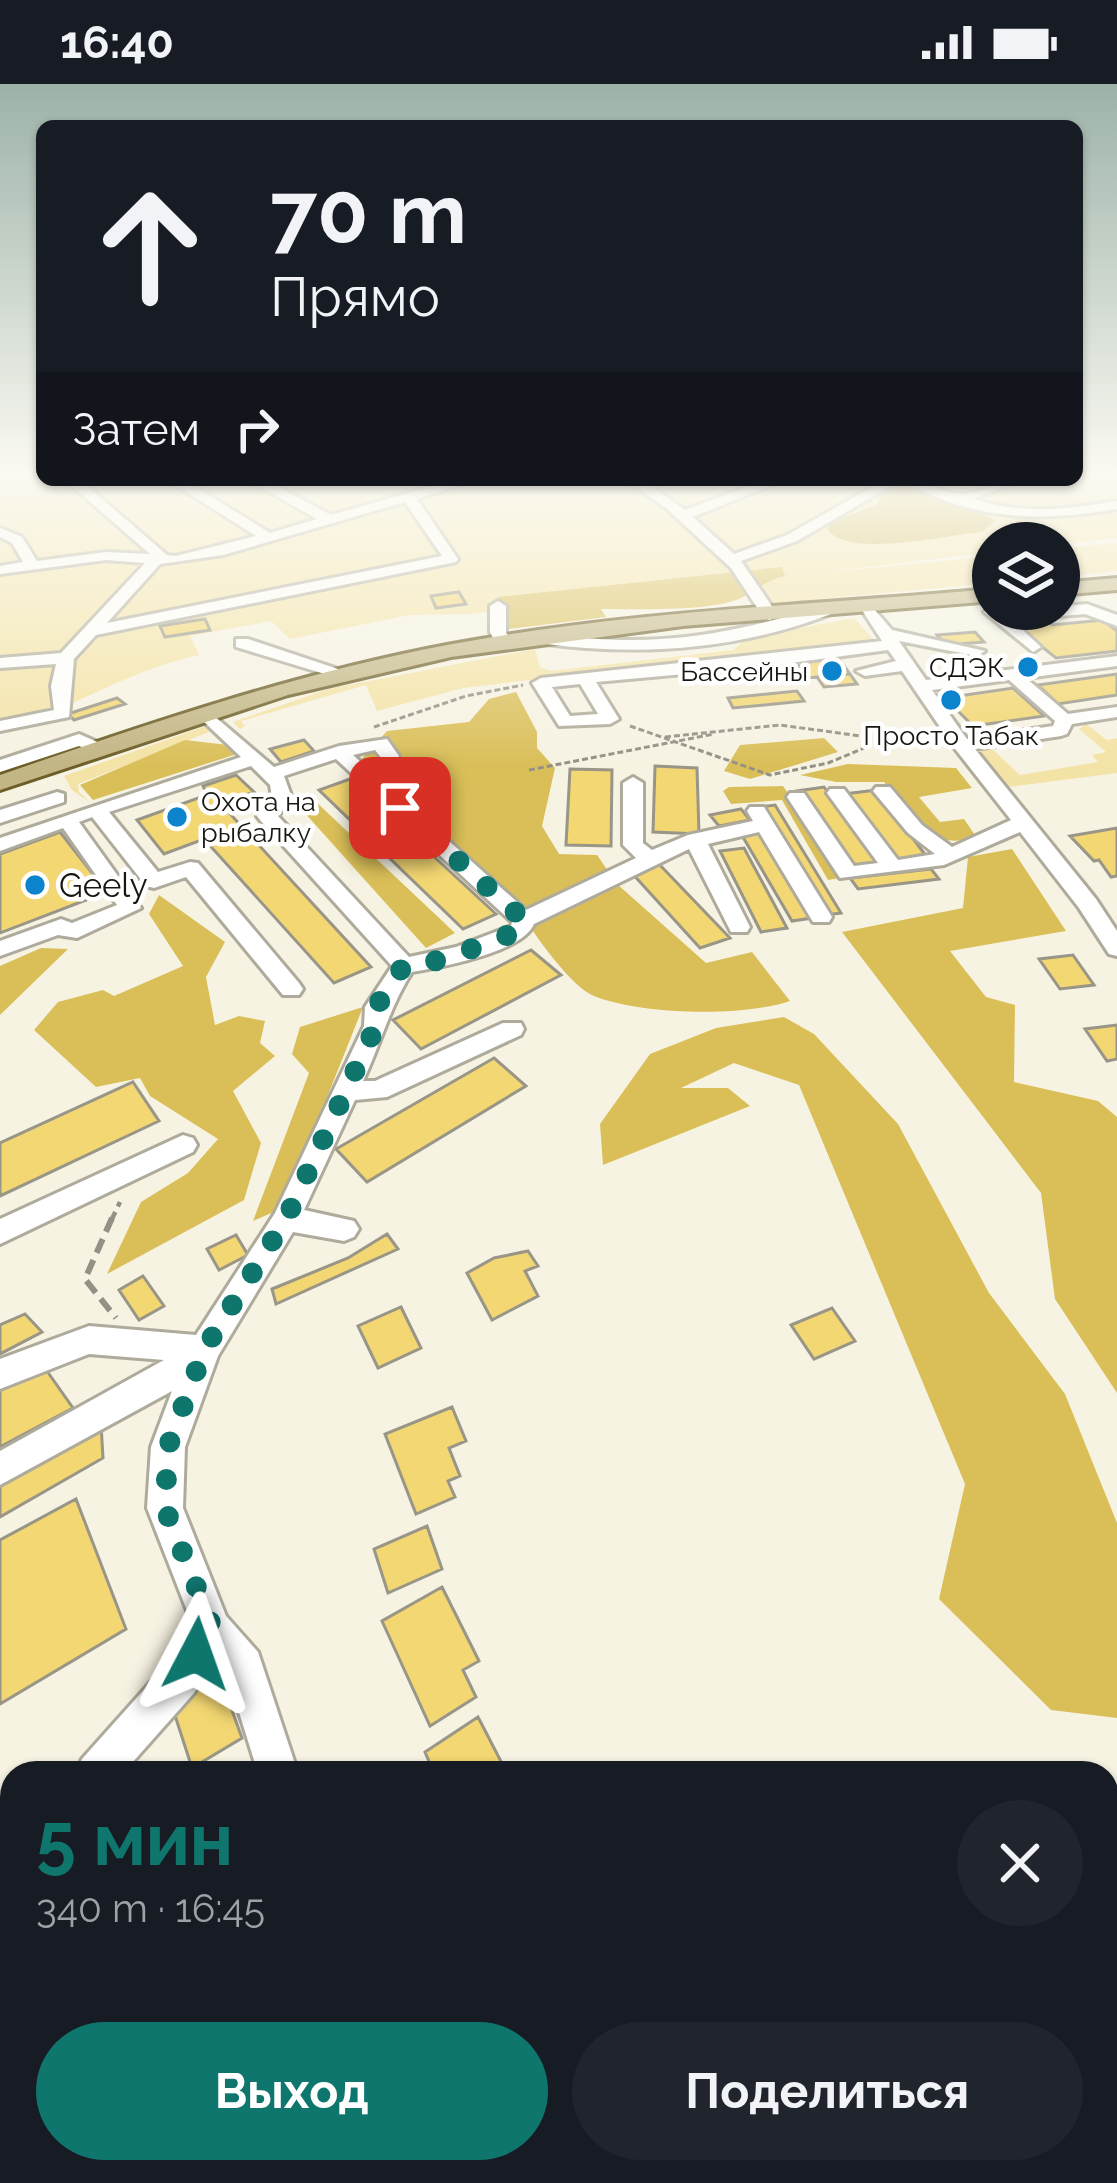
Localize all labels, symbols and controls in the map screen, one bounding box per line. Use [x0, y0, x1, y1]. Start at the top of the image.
text: 16:40 [60, 16, 174, 69]
text: 70 m [270, 164, 467, 263]
icon: ahead [72, 168, 228, 324]
text: Прямо [270, 265, 440, 329]
icon: right [224, 396, 290, 462]
text: Затем [72, 403, 200, 456]
map controls [972, 522, 1080, 630]
button: layers [972, 522, 1080, 630]
place label: СДЭК [929, 652, 1004, 683]
marker: СДЭК [1015, 654, 1041, 680]
place label: Бассейны [680, 656, 808, 687]
marker: Бассейны [819, 658, 845, 684]
marker: Просто Табак [938, 687, 964, 713]
place label: Просто Табак [863, 720, 1039, 751]
pin [349, 757, 451, 859]
icon: arrive [367, 775, 433, 841]
place label: Охота на рыбалку [201, 786, 316, 848]
marker: Охота на рыбалку [164, 804, 190, 830]
place label: Geely [59, 866, 148, 905]
marker: Geely [22, 872, 48, 898]
position arrow [133, 1591, 259, 1717]
text: 5 мин [36, 1797, 233, 1882]
button: close [957, 1800, 1083, 1926]
text: 340 m · 16:45 [36, 1885, 265, 1931]
button: Выход [36, 2022, 548, 2160]
button: Поделиться [572, 2022, 1083, 2160]

